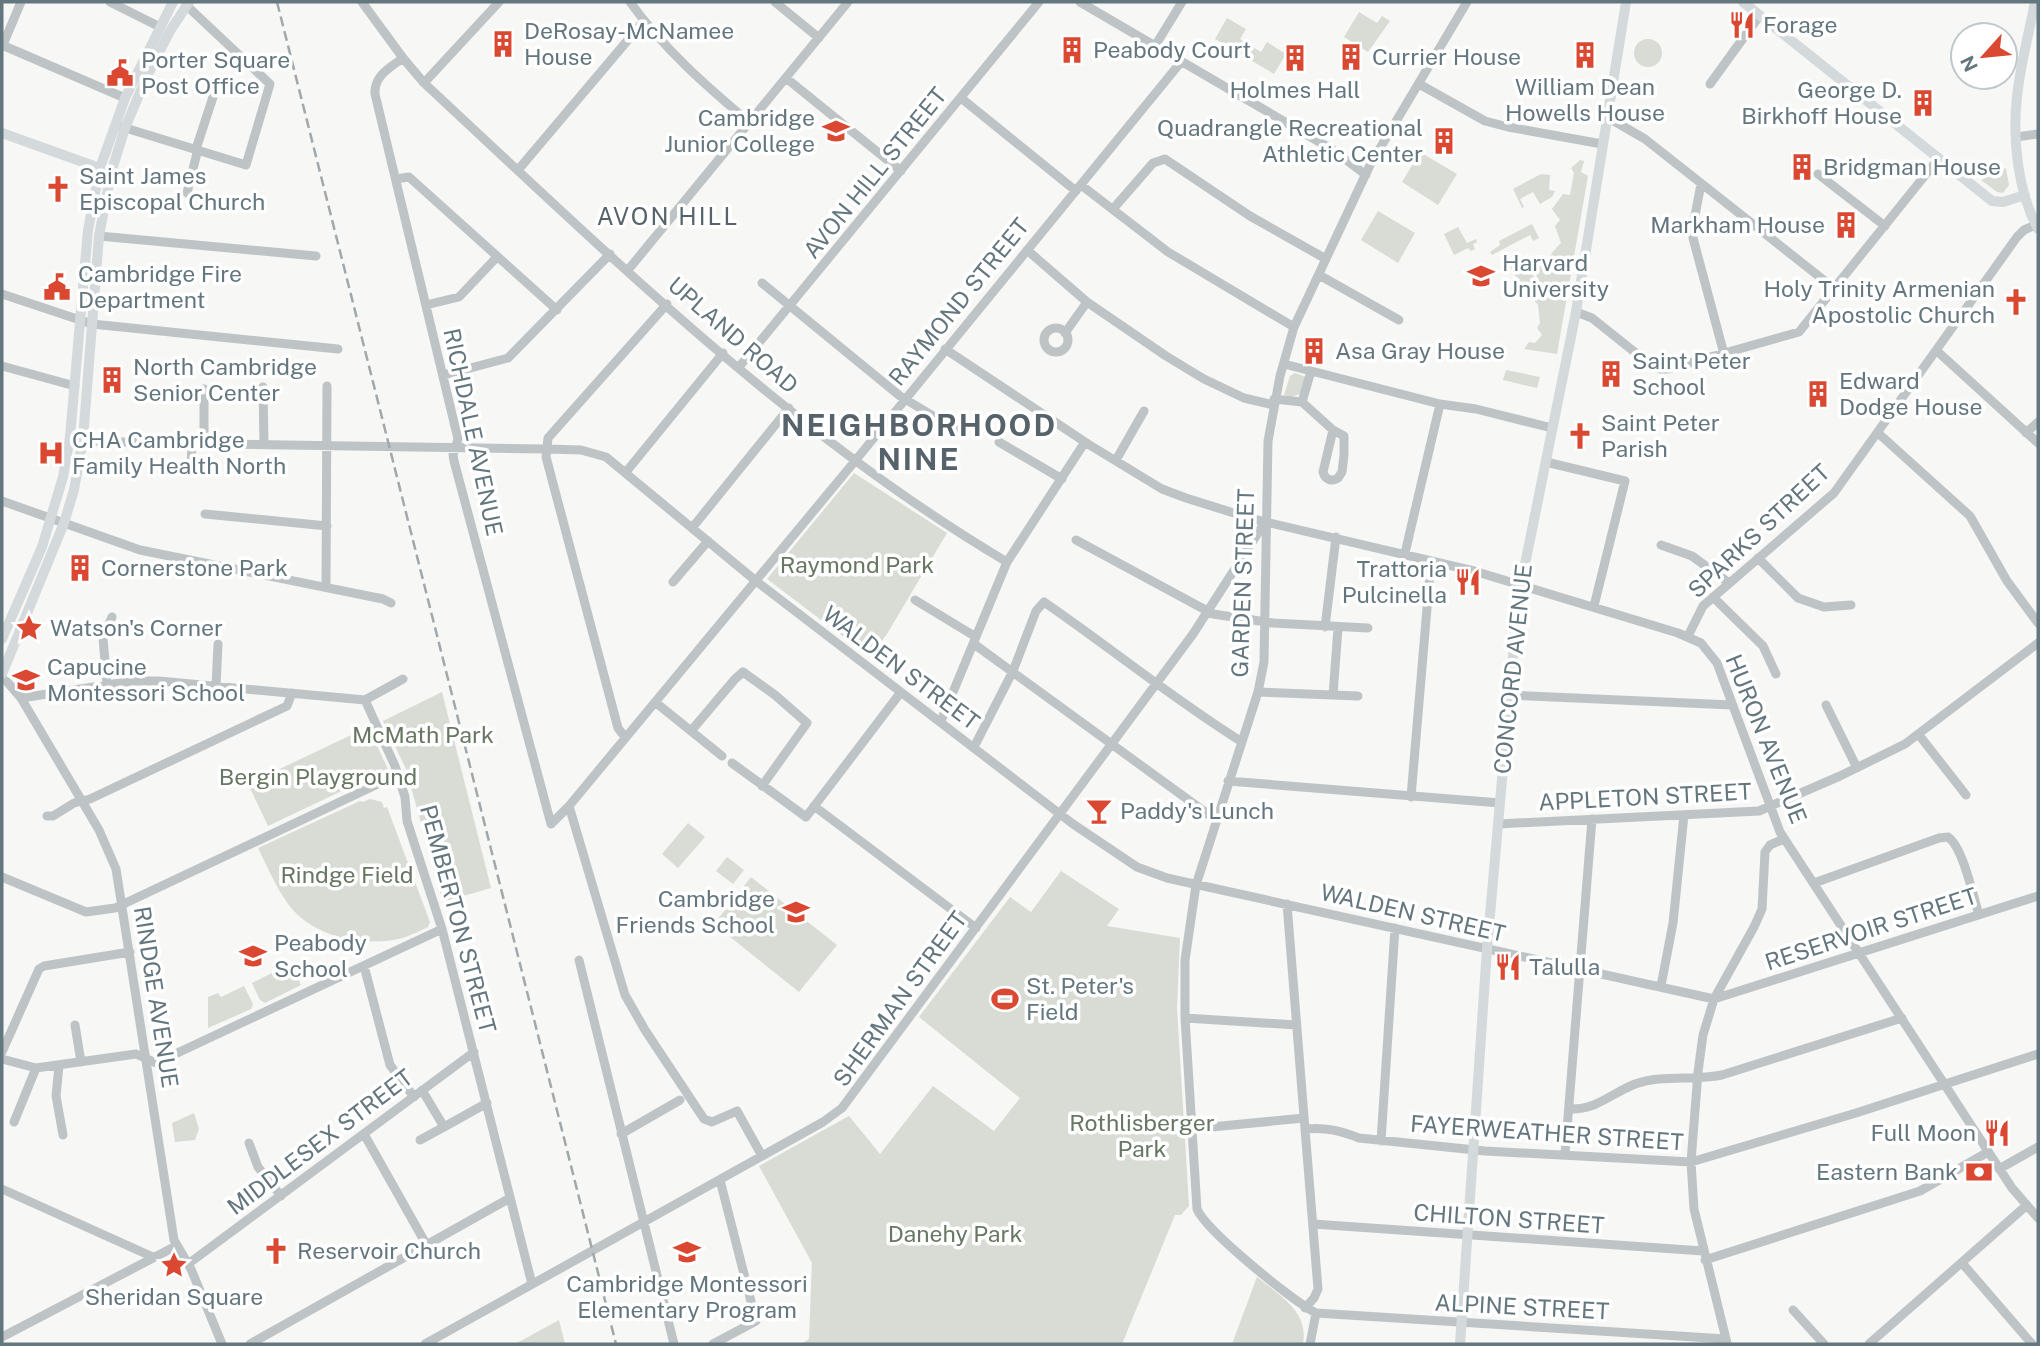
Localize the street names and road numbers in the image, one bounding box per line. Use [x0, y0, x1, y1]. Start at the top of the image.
street label: AVON HILL STREET [797, 82, 952, 264]
street label: RAYMOND STREET [883, 212, 1035, 391]
street label: UPLAND ROAD [663, 271, 804, 398]
street label: RICHDALE AVENUE [438, 326, 509, 538]
street label: SPARKS STREET [1682, 458, 1835, 603]
street label: GARDEN STREET [1226, 488, 1259, 678]
street label: CONCORD AVENUE [1488, 563, 1537, 775]
street label: WALDEN STREET [818, 600, 985, 736]
street label: HURON AVENUE [1720, 650, 1813, 827]
street label: APPLETON STREET [1537, 777, 1753, 816]
street label: PEMBERTON STREET [415, 802, 502, 1036]
street label: WALDEN STREET [1318, 878, 1509, 947]
street label: RESERVOIR STREET [1761, 881, 1981, 976]
street label: RINDGE AVENUE [129, 904, 184, 1090]
street label: SHERMAN STREET [827, 906, 972, 1091]
street label: MIDDLESEX STREET [222, 1063, 418, 1220]
street label: FAYERWEATHER STREET [1409, 1109, 1685, 1156]
street label: CHILTON STREET [1413, 1198, 1606, 1239]
street label: ALPINE STREET [1434, 1288, 1610, 1325]

